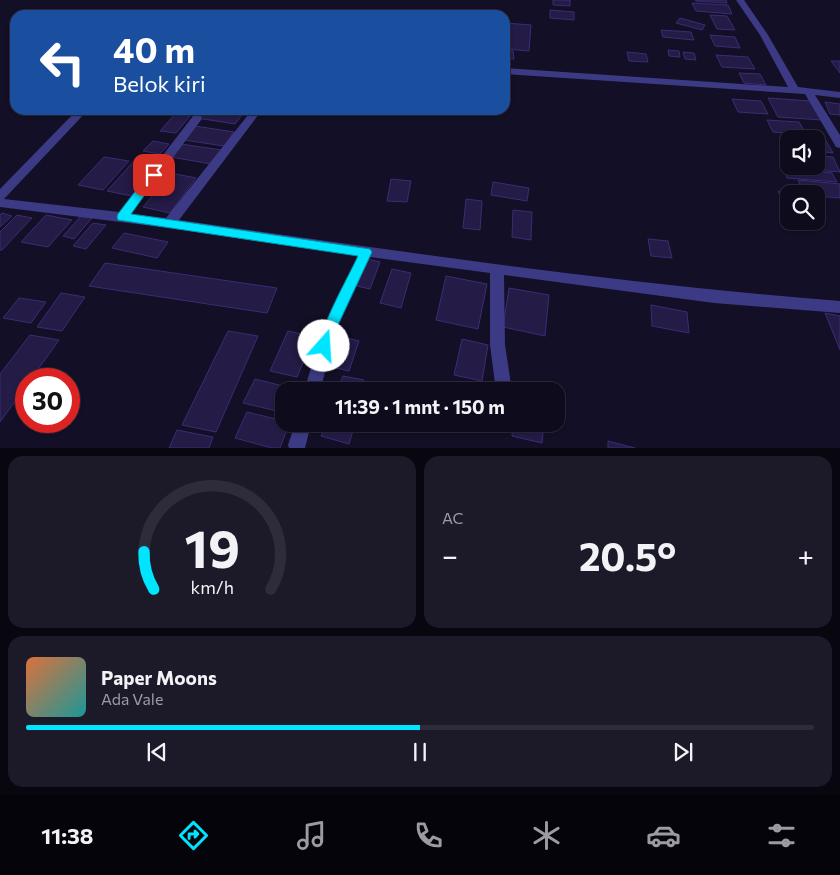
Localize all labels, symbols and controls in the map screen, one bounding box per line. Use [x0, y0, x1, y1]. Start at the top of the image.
text: 40 m [113, 27, 195, 70]
icon: left [30, 30, 95, 95]
text: Belok kiri [113, 70, 206, 97]
map controls [780, 130, 825, 230]
button: sound [780, 130, 825, 175]
pin [133, 154, 175, 196]
icon: arrive [140, 161, 168, 189]
button: search [780, 185, 825, 230]
position arrow [297, 319, 349, 371]
speed limit sign: 30 [15, 368, 80, 433]
text: 11:39 · 1 mnt · 150 m [335, 395, 505, 418]
text: AC [442, 508, 464, 527]
text: 19 [184, 515, 240, 579]
text: 20.5° [579, 532, 676, 579]
text: − [442, 538, 458, 572]
text: + [798, 538, 814, 572]
text: km/h [190, 576, 234, 598]
text: Paper Moons [101, 666, 217, 689]
text: Ada Vale [101, 689, 163, 708]
icon: previous [143, 738, 171, 766]
icon: pause [406, 738, 434, 766]
icon: next [669, 738, 697, 766]
icon: directions [176, 818, 211, 853]
icon: music [294, 818, 329, 853]
icon: phone [411, 818, 446, 853]
icon: climate [529, 818, 564, 853]
icon: car [646, 818, 681, 853]
icon: filters [764, 818, 799, 853]
text: 11:38 [41, 822, 93, 849]

